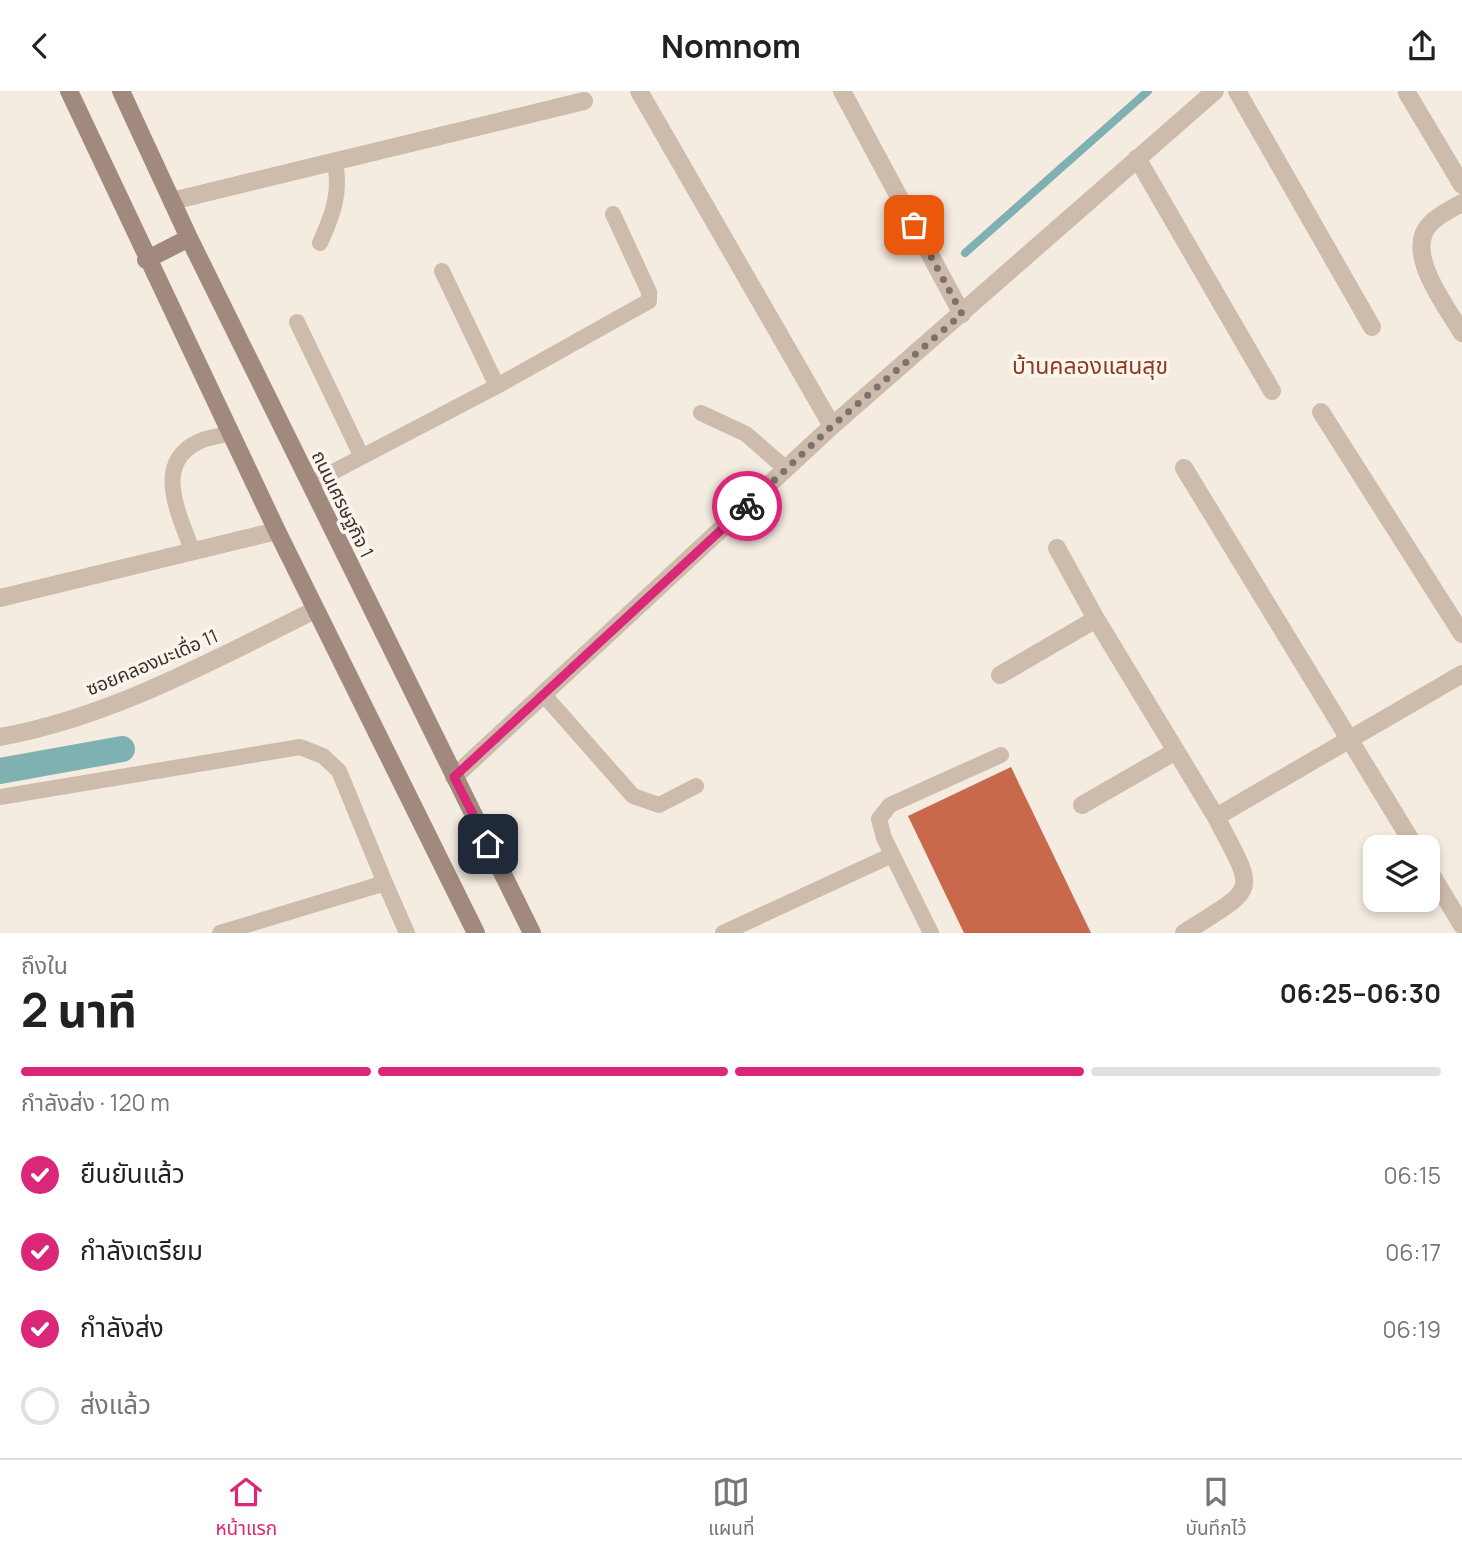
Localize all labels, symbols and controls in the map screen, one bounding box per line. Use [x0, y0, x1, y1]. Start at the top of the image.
text: Nomnom [661, 24, 801, 68]
icon: back [21, 27, 59, 65]
icon: share [1403, 27, 1441, 65]
pin [884, 195, 944, 255]
icon: bag [895, 206, 933, 244]
district label: บ้านคลองแสนสุข [1012, 349, 1168, 381]
street label: ถนนเศรษฐกิจ 1 [306, 446, 380, 562]
courier [712, 471, 782, 541]
icon: bike [728, 487, 766, 525]
street label: ซอยคลองมะเดื่อ 11 [82, 622, 222, 702]
pin [458, 814, 518, 874]
icon: home [469, 825, 507, 863]
map controls [1363, 835, 1440, 912]
button: layers [1363, 835, 1440, 912]
text: ถึงใน [21, 949, 68, 981]
text: 06:25–06:30 [1280, 975, 1441, 1011]
text: 2 นาที [21, 978, 137, 1041]
text: กำลังส่ง · 120 m [21, 1086, 170, 1118]
text: ยืนยันแล้ว [80, 1155, 185, 1191]
icon: check [21, 1156, 59, 1194]
text: 06:15 [1384, 1159, 1441, 1191]
text: กำลังเตรียม [80, 1232, 203, 1268]
icon: check [21, 1233, 59, 1271]
text: 06:17 [1385, 1236, 1441, 1268]
text: กำลังส่ง [80, 1309, 164, 1345]
icon: check [21, 1310, 59, 1348]
text: 06:19 [1383, 1313, 1441, 1345]
text: ส่งแล้ว [80, 1386, 151, 1422]
tab: หน้าแรก [215, 1473, 277, 1544]
tab: แผนที่ [708, 1473, 755, 1544]
tab: บันทึกไว้ [1185, 1473, 1247, 1544]

